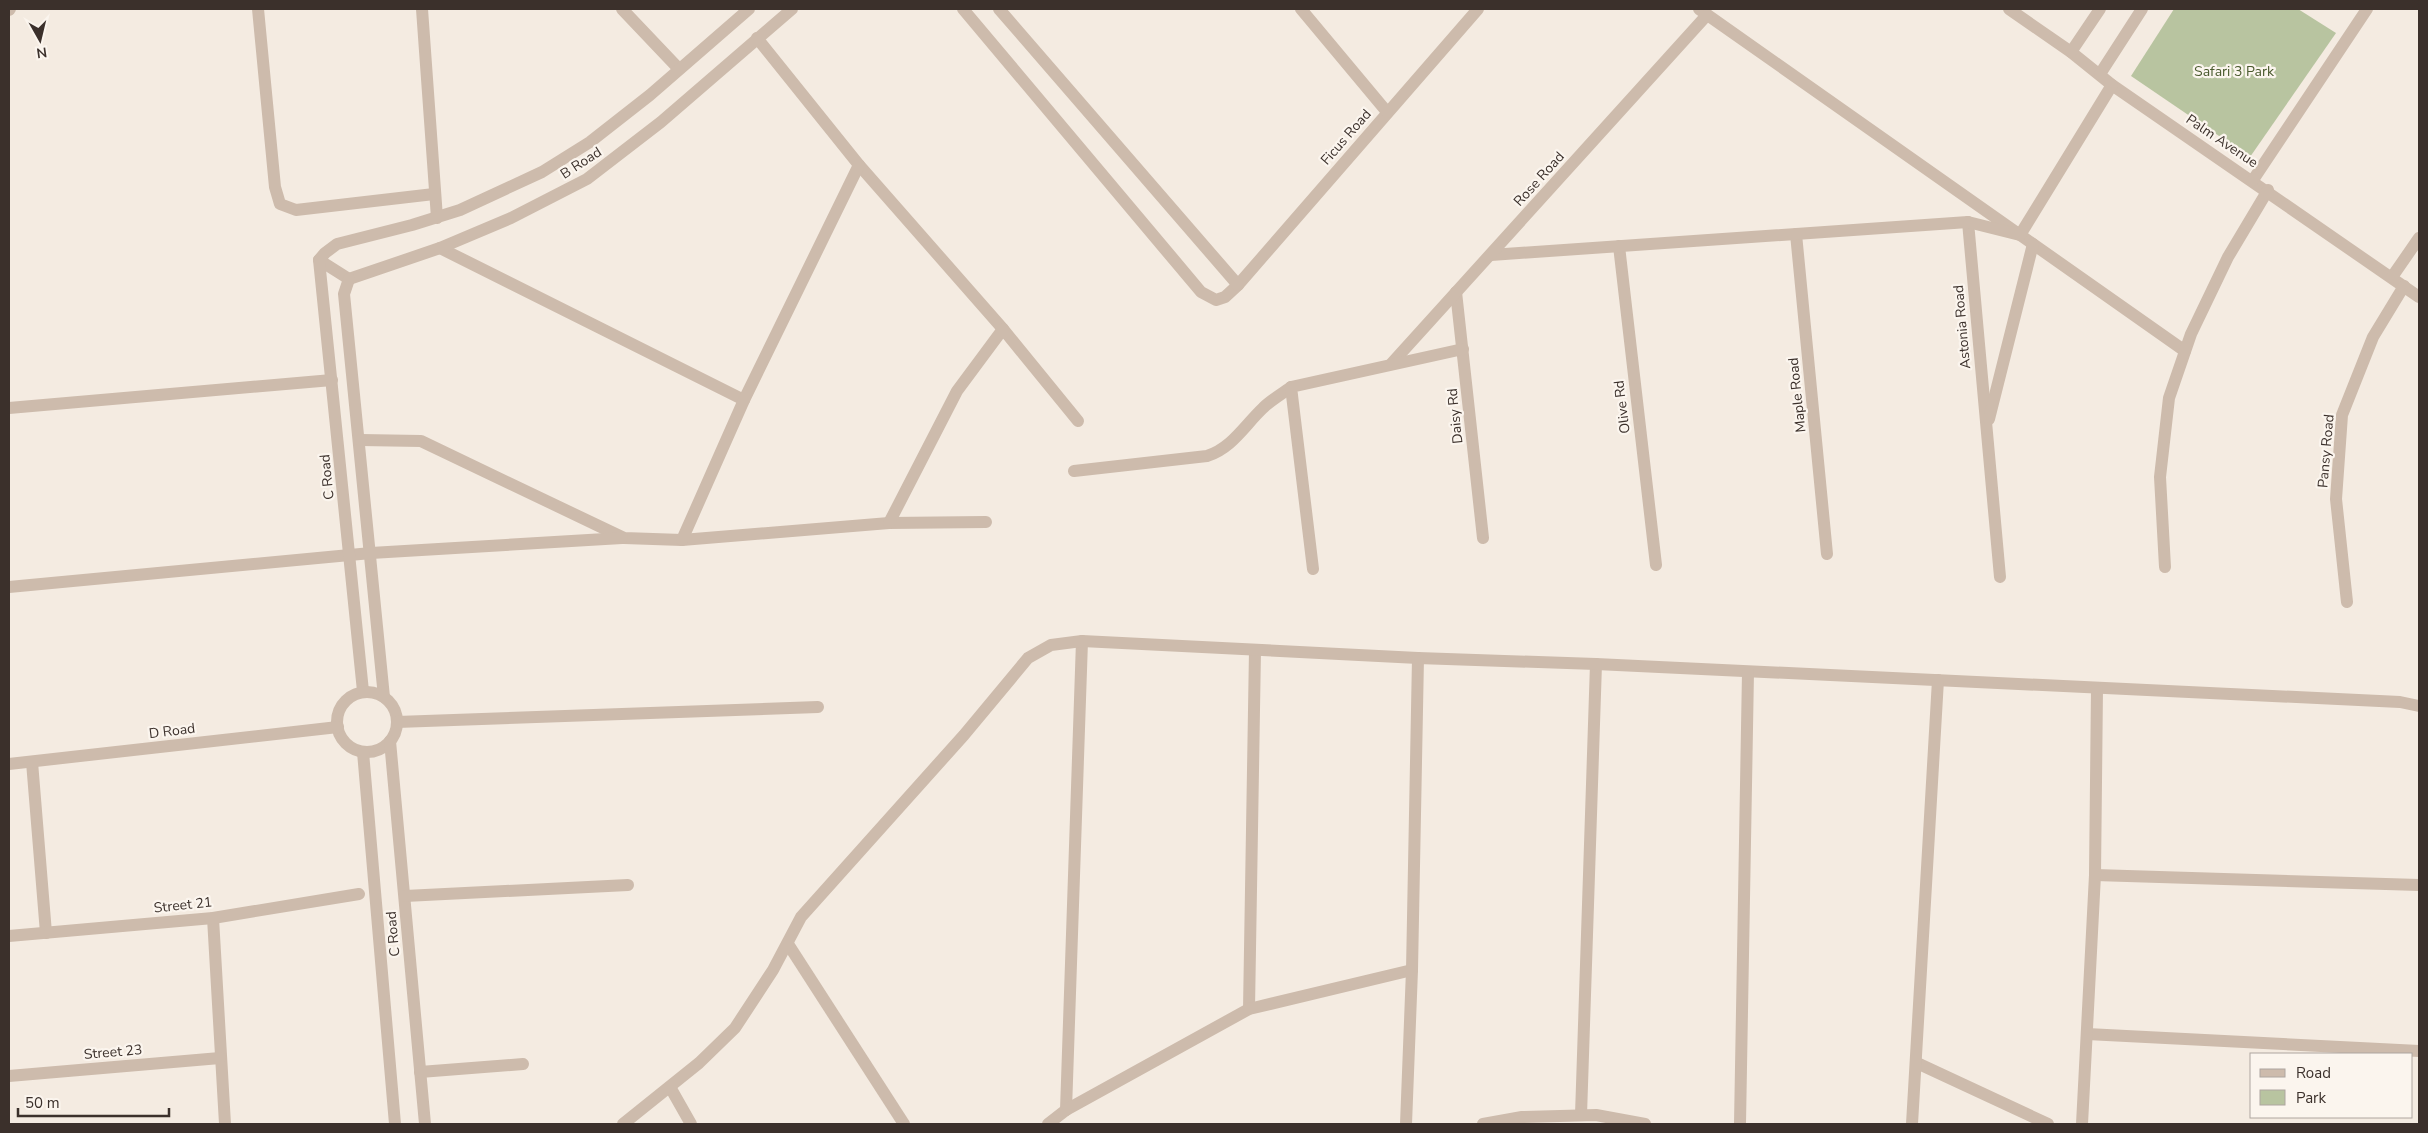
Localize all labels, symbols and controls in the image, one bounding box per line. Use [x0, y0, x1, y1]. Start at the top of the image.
north arrow [15, 15, 65, 65]
text: N [35, 42, 48, 63]
park label: Safari 3 Park [2194, 62, 2275, 81]
street label: Ficus Road [1316, 105, 1376, 169]
street label: Palm Avenue [2182, 110, 2262, 172]
street label: B Road [557, 143, 605, 183]
street label: Rose Road [1509, 148, 1569, 210]
street label: Astonia Road [1949, 284, 1975, 370]
street label: Maple Road [1784, 357, 1810, 433]
street label: Olive Rd [1609, 379, 1635, 435]
street label: Daisy Rd [1443, 387, 1467, 445]
street label: Pansy Road [2313, 413, 2339, 489]
street label: C Road [315, 453, 339, 501]
street label: D Road [148, 719, 196, 743]
street label: Street 21 [153, 892, 213, 918]
street label: C Road [382, 910, 404, 958]
street label: Street 23 [83, 1040, 143, 1064]
legend [2250, 1053, 2413, 1118]
text: Road [2296, 1063, 2331, 1083]
scale bar [18, 1086, 169, 1118]
text: Park [2296, 1088, 2326, 1108]
text: 50 m [25, 1093, 60, 1113]

